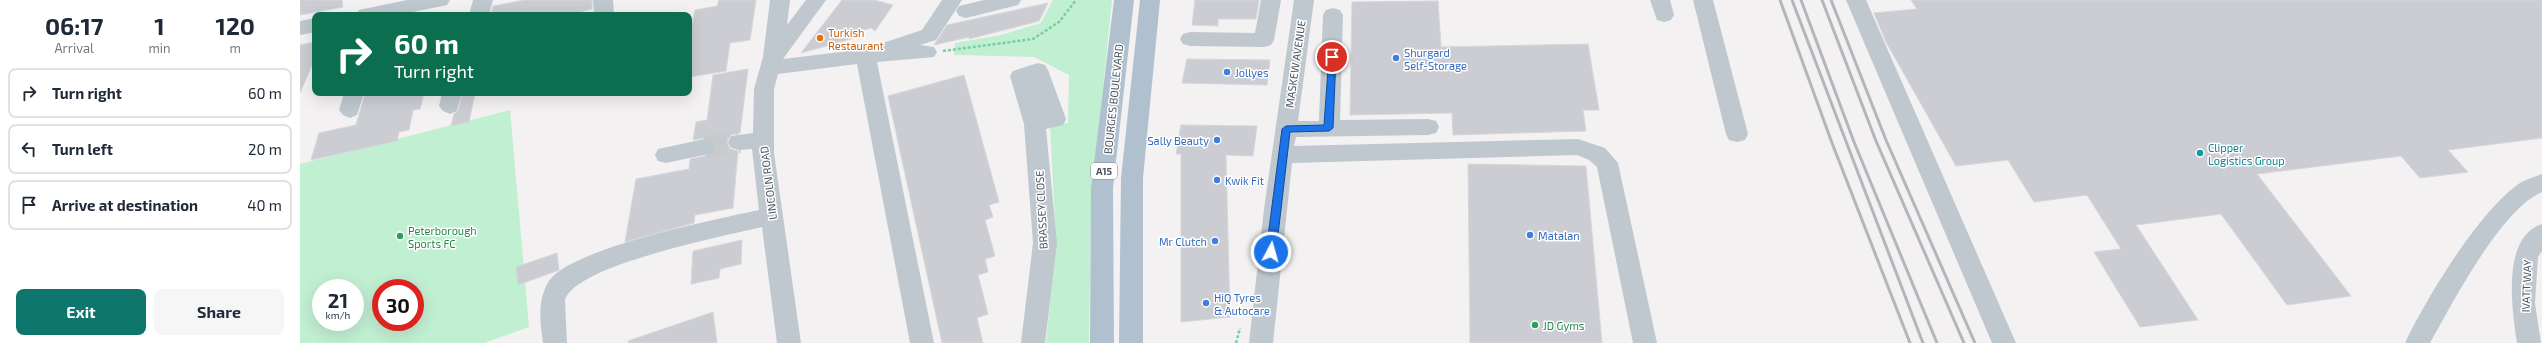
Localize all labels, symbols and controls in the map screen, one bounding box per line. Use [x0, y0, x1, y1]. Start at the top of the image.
text: 06:17 [45, 11, 103, 40]
text: 1 [154, 11, 165, 40]
text: 120 [216, 11, 255, 40]
street label: MASKEW AVENUE [1282, 19, 1308, 109]
text: 60 m [394, 26, 459, 60]
place label: Turkish Restaurant [828, 26, 884, 52]
icon: right [328, 28, 380, 80]
marker: Turkish Restaurant [815, 33, 825, 43]
text: Arrival [54, 40, 94, 56]
text: min [148, 40, 171, 56]
text: m [230, 40, 241, 56]
pin [1315, 40, 1349, 74]
street label: BOURGES BOULEVARD [1101, 43, 1125, 155]
icon: arrive [1321, 46, 1343, 68]
place label: Shurgard Self-Storage [1404, 46, 1467, 72]
marker: Shurgard Self-Storage [1391, 53, 1401, 63]
text: Turn right [394, 60, 474, 82]
place label: Jollyes [1235, 66, 1269, 79]
marker: Jollyes [1222, 67, 1232, 77]
icon: right [18, 82, 40, 104]
text: Turn right [52, 84, 122, 102]
text: 60 m [248, 84, 282, 102]
place label: Sally Beauty [1147, 134, 1209, 147]
marker: Sally Beauty [1212, 135, 1222, 145]
icon: left [18, 138, 40, 160]
text: Turn left [52, 140, 113, 158]
text: 20 m [248, 140, 282, 158]
place label: Clipper Logistics Group [2208, 141, 2285, 167]
street label: LINCOLN ROAD [757, 146, 779, 220]
marker: Clipper Logistics Group [2195, 148, 2205, 158]
road number: A15 [1091, 163, 1117, 179]
street label: BRASSEY CLOSE [1032, 170, 1050, 250]
place label: Kwik Fit [1225, 174, 1264, 187]
marker: Kwik Fit [1212, 175, 1222, 185]
icon: arrive [18, 194, 40, 216]
text: Arrive at destination [52, 196, 198, 214]
text: 40 m [247, 196, 282, 214]
place label: Peterborough Sports FC [408, 224, 477, 250]
place label: Matalan [1538, 229, 1580, 242]
marker: Matalan [1525, 230, 1535, 240]
marker: Peterborough Sports FC [395, 231, 405, 241]
position arrow [1250, 231, 1292, 273]
place label: Mr Clutch [1159, 235, 1207, 248]
marker: Mr Clutch [1210, 236, 1220, 246]
street label: IVATT WAY [2519, 259, 2533, 313]
speed limit sign: 30 [372, 279, 424, 331]
text: 21 [328, 288, 348, 312]
button: Exit [16, 289, 146, 335]
button: Share [154, 289, 284, 335]
place label: HiQ Tyres & Autocare [1214, 291, 1270, 317]
marker: HiQ Tyres & Autocare [1201, 298, 1211, 308]
text: km/h [326, 309, 350, 321]
place label: JD Gyms [1543, 319, 1585, 332]
marker: JD Gyms [1530, 320, 1540, 330]

